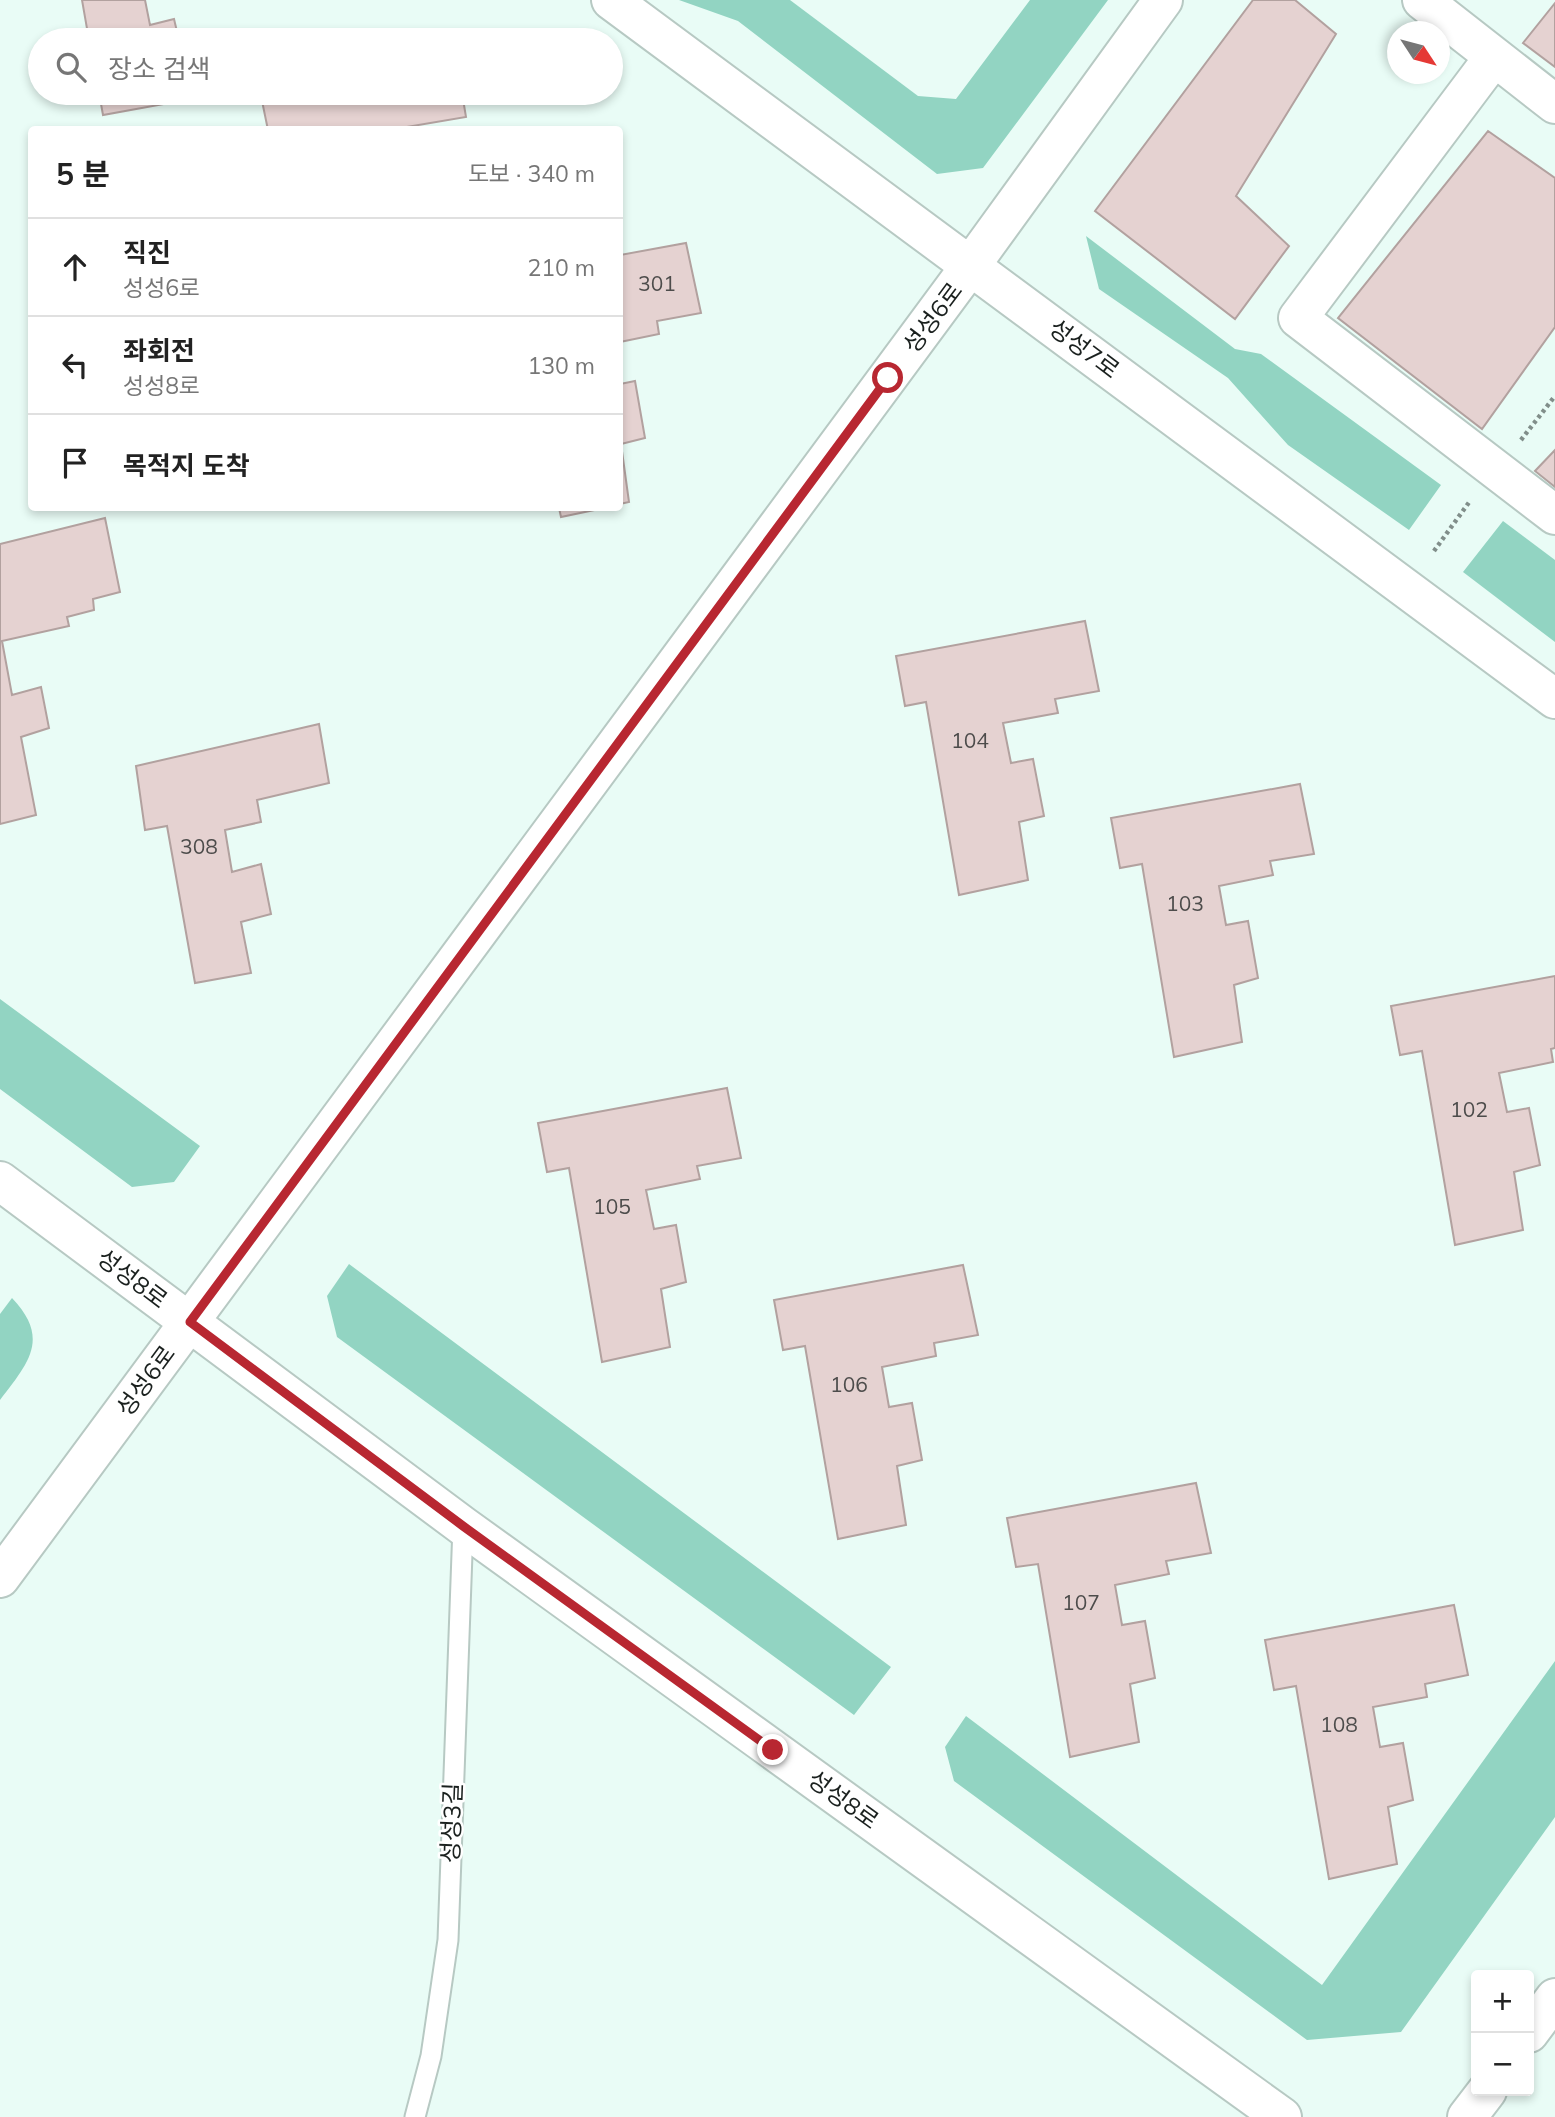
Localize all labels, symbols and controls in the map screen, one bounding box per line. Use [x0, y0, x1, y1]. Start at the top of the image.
north arrow [1387, 21, 1450, 84]
search box [28, 28, 623, 105]
icon: search [52, 48, 90, 86]
text: 장소 검색 [108, 52, 210, 85]
text: 5 분 [56, 155, 110, 193]
text: 도보 · 340 m [468, 159, 595, 188]
text: 직진 [123, 236, 171, 269]
icon: ahead [56, 248, 94, 286]
text: 210 m [527, 253, 595, 282]
house number: 301 [638, 270, 676, 296]
text: 성성6로 [123, 273, 200, 302]
street label: 성성6로 [896, 276, 968, 359]
street label: 성성7로 [1043, 312, 1126, 384]
text: 좌회전 [123, 334, 195, 367]
icon: left [56, 346, 94, 384]
text: 130 m [527, 351, 595, 380]
route start [872, 362, 903, 393]
text: 성성8로 [123, 371, 200, 400]
icon: arrive [56, 444, 94, 482]
text: 목적지 도착 [123, 449, 250, 482]
house number: 104 [951, 727, 989, 753]
house number: 308 [180, 833, 218, 859]
house number: 103 [1166, 890, 1204, 916]
house number: 102 [1450, 1096, 1488, 1122]
house number: 105 [593, 1193, 631, 1219]
street label: 성성8로 [91, 1242, 174, 1314]
street label: 성성6로 [109, 1339, 181, 1422]
house number: 106 [830, 1371, 868, 1397]
house number: 107 [1062, 1589, 1100, 1615]
house number: 108 [1320, 1711, 1358, 1737]
route end [757, 1734, 788, 1765]
street label: 성성8로 [802, 1763, 885, 1835]
street label: 성성3길 [435, 1782, 467, 1864]
map controls [1471, 1970, 1534, 2096]
button: + [1471, 1970, 1534, 2033]
button: − [1471, 2033, 1534, 2096]

